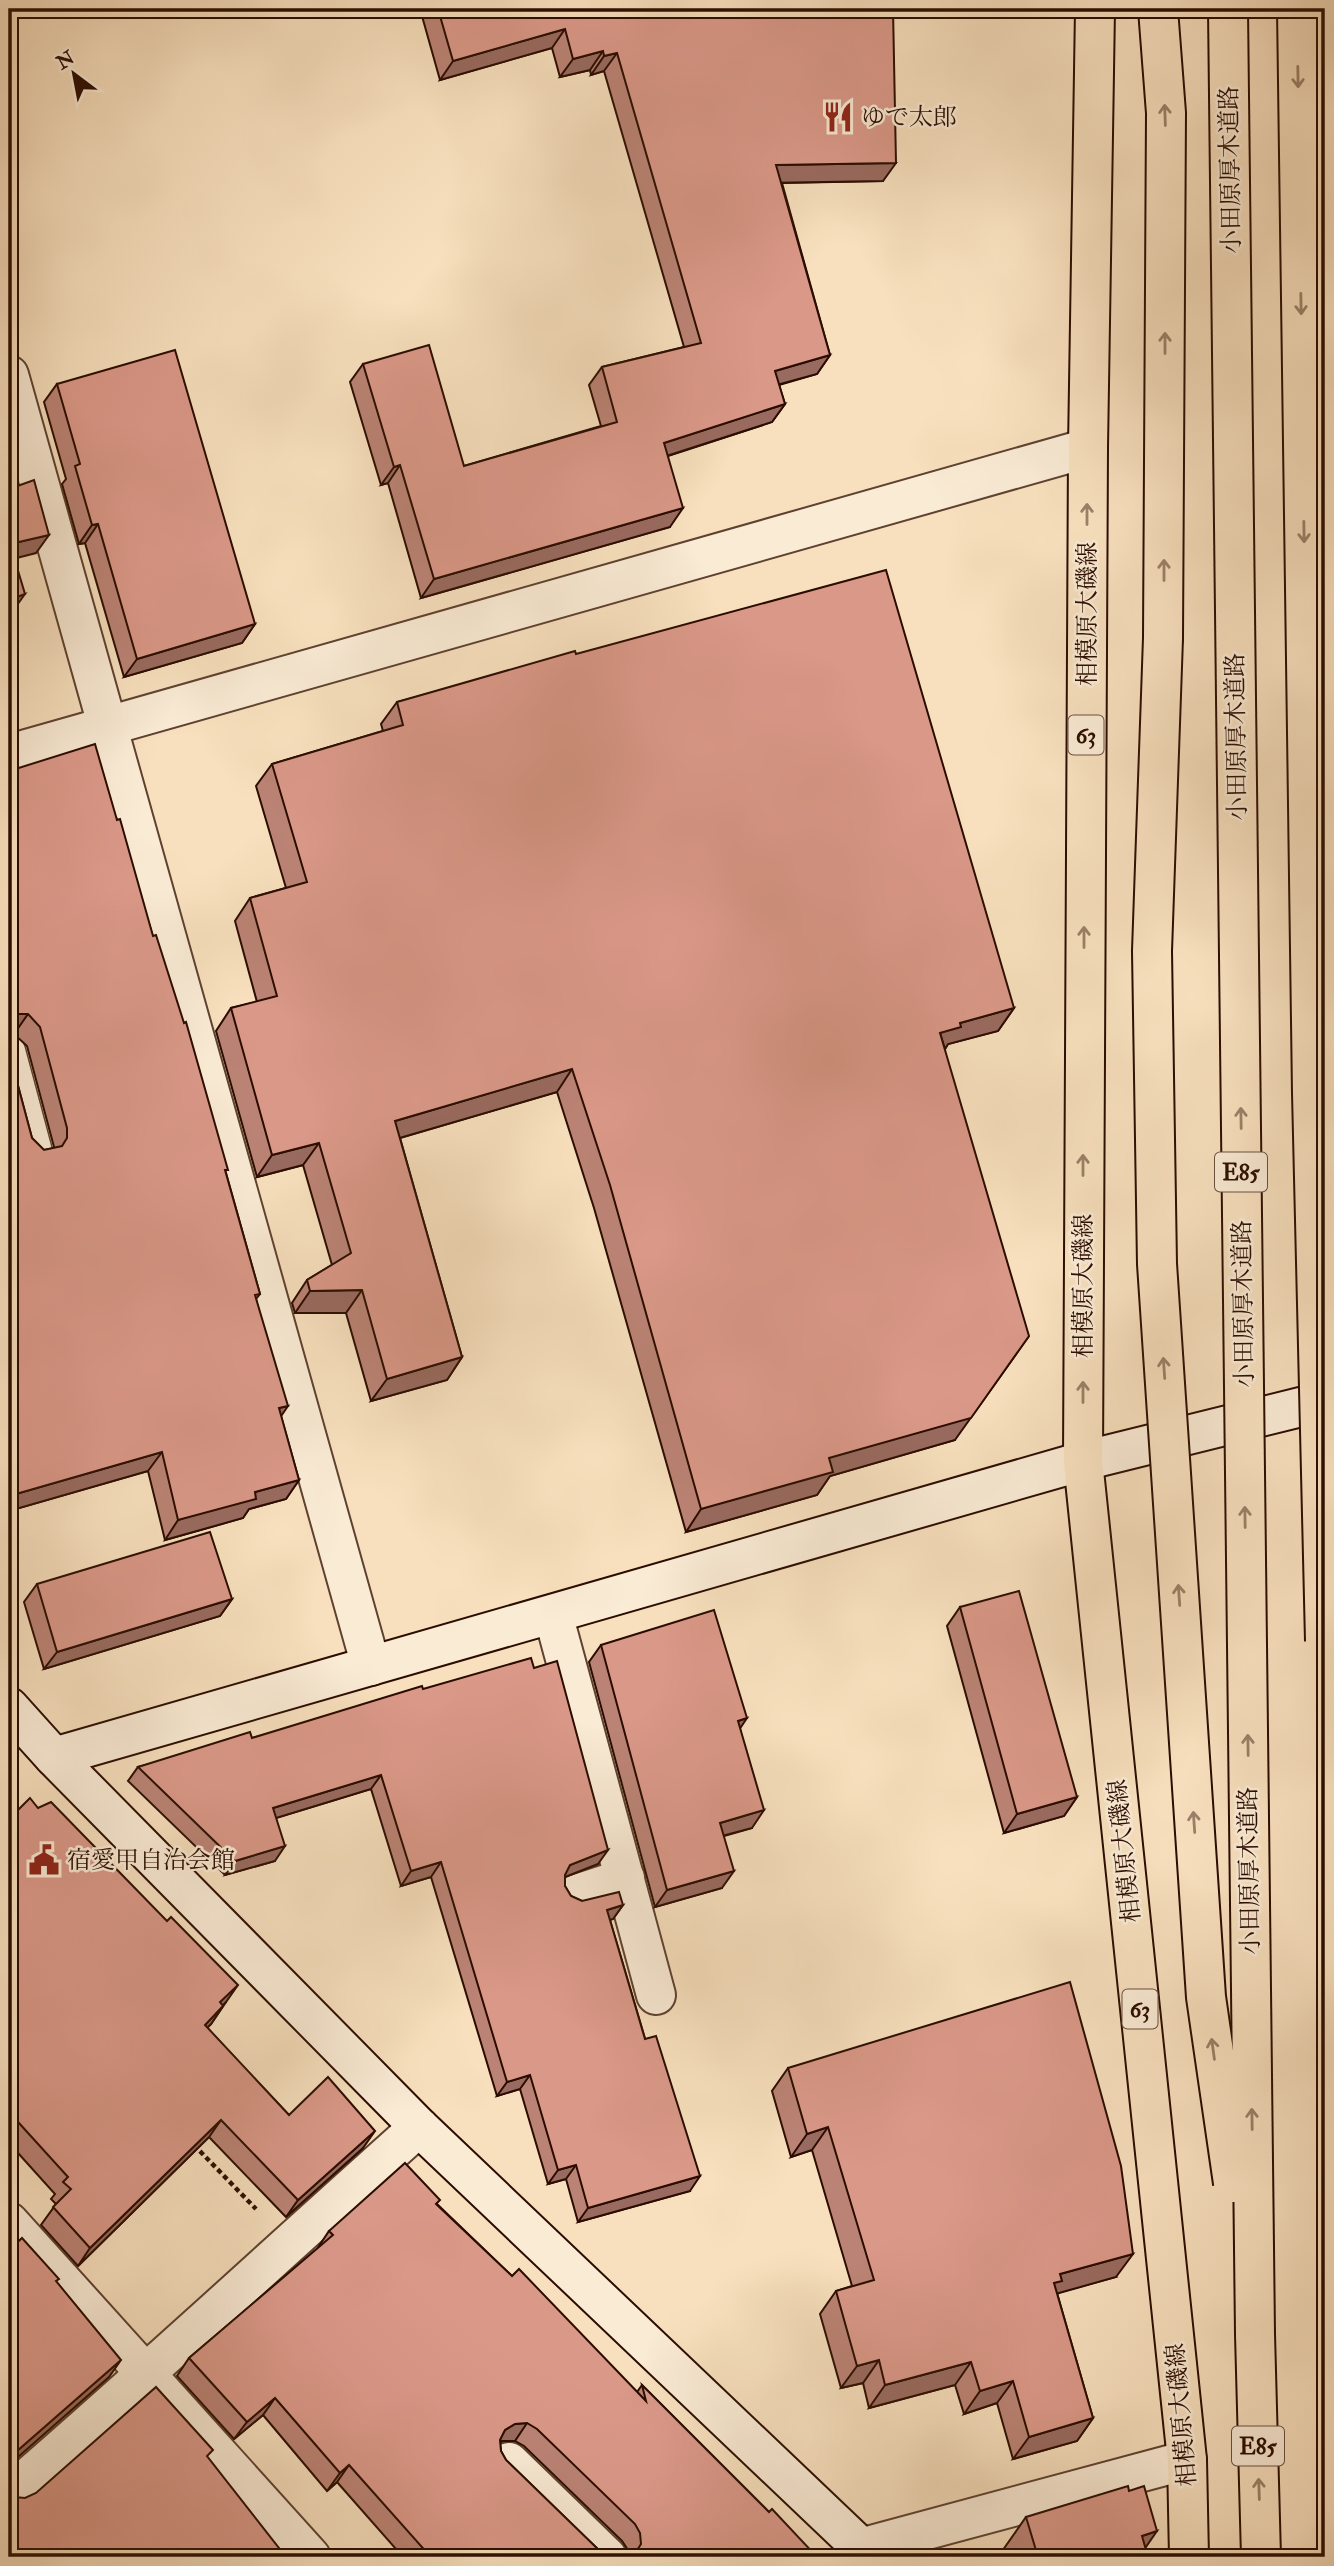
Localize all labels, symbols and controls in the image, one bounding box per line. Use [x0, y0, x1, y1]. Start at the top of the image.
north arrow [38, 38, 108, 108]
text: N [51, 45, 80, 76]
one-way arrow [1291, 65, 1305, 88]
street label: 小田原厚木道路 [1214, 86, 1247, 254]
restaurant icon: ゆで太郎 [821, 100, 855, 134]
place label: ゆで太郎 [861, 102, 957, 133]
one-way arrow [1159, 104, 1172, 127]
one-way arrow [1294, 293, 1308, 316]
one-way arrow [1158, 331, 1172, 354]
one-way arrow [1081, 503, 1094, 526]
one-way arrow [1297, 520, 1311, 543]
street label: 相模原大磯線 [1072, 542, 1103, 686]
one-way arrow [1157, 559, 1171, 582]
street label: 小田原厚木道路 [1220, 653, 1253, 821]
road number: 63 [1068, 716, 1104, 754]
one-way arrow [1077, 926, 1091, 949]
one-way arrow [1234, 1107, 1248, 1130]
road number: E85 [1215, 1152, 1267, 1191]
one-way arrow [1076, 1154, 1090, 1177]
street label: 相模原大磯線 [1068, 1214, 1099, 1358]
street label: 小田原厚木道路 [1227, 1220, 1260, 1388]
one-way arrow [1157, 1357, 1170, 1380]
one-way arrow [1076, 1381, 1090, 1404]
one-way arrow [1238, 1506, 1252, 1529]
one-way arrow [1172, 1584, 1185, 1607]
one-way arrow [1241, 1733, 1255, 1756]
street label: 相模原大磯線 [1102, 1778, 1147, 1924]
street label: 小田原厚木道路 [1233, 1787, 1266, 1955]
one-way arrow [1187, 1811, 1200, 1834]
public building icon: 宿愛甲自治会館 [27, 1843, 61, 1877]
place label: 宿愛甲自治会館 [67, 1845, 235, 1876]
road number: 63 [1122, 1990, 1158, 2028]
one-way arrow [1206, 2038, 1219, 2061]
one-way arrow [1245, 2108, 1259, 2131]
street label: 相模原大磯線 [1160, 2342, 1203, 2488]
road number: E85 [1232, 2426, 1284, 2466]
one-way arrow [1252, 2478, 1266, 2501]

